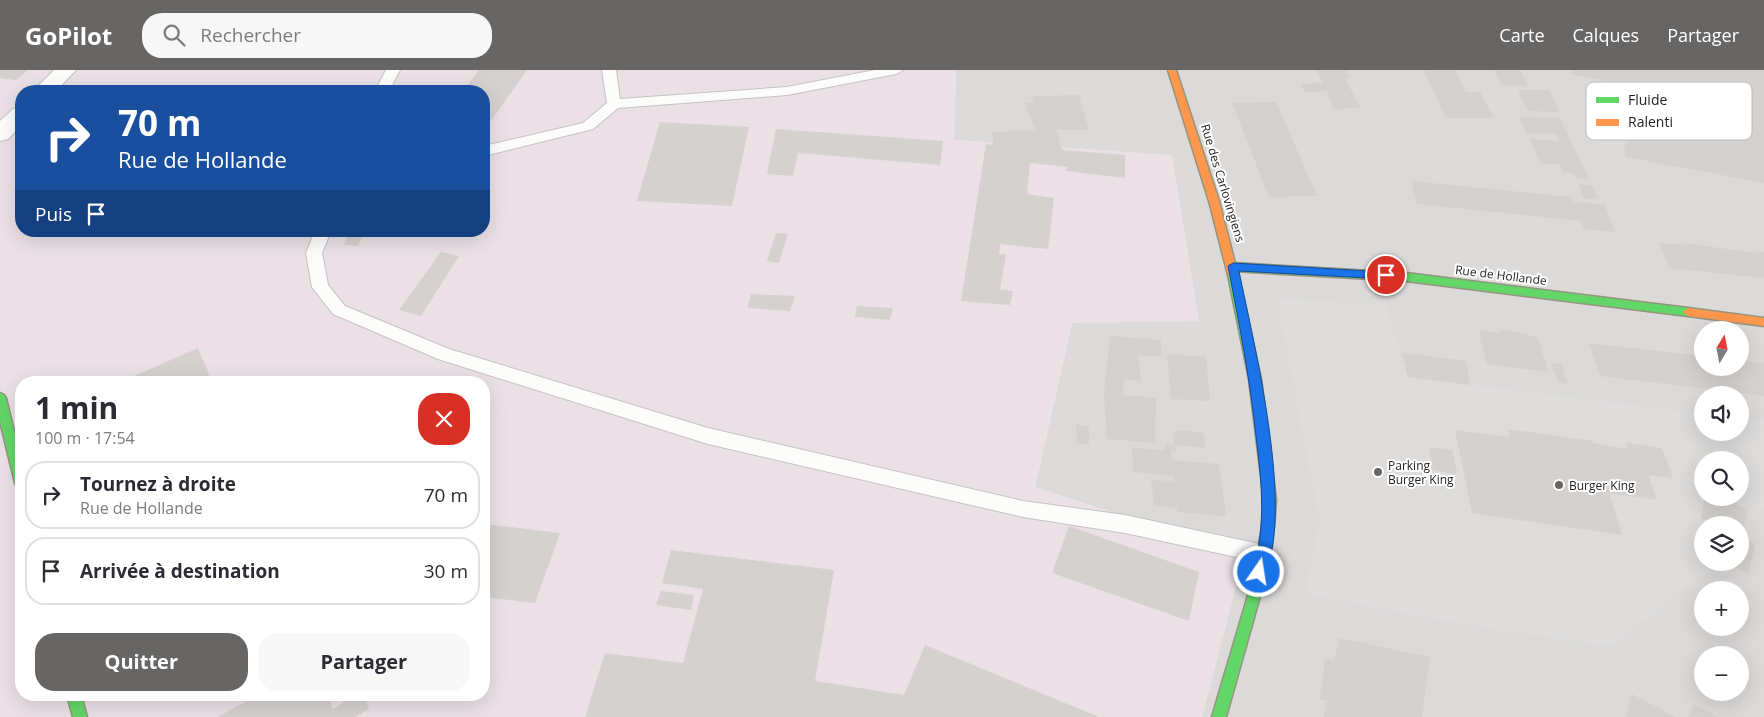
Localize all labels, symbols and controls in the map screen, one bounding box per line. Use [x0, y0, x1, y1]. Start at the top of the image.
search box [142, 13, 492, 58]
text: GoPilot [25, 19, 112, 52]
icon: search [160, 21, 188, 49]
text: Rechercher [200, 22, 301, 48]
text: Carte [1499, 23, 1545, 47]
text: Calques [1573, 23, 1639, 47]
text: Partager [1667, 23, 1739, 47]
legend [1586, 82, 1752, 140]
text: Fluide [1628, 90, 1667, 109]
text: 70 m [118, 99, 201, 146]
icon: right [35, 105, 100, 170]
text: Ralenti [1628, 112, 1673, 131]
street label: Rue des Carlovingiens [1197, 122, 1249, 244]
text: Rue de Hollande [118, 144, 287, 174]
icon: arrive [82, 200, 110, 228]
text: Puis [35, 201, 72, 227]
pin [1365, 254, 1407, 296]
icon: arrive [1372, 261, 1400, 289]
street label: Rue de Hollande [1454, 261, 1548, 289]
north arrow [1694, 321, 1749, 376]
map controls [1694, 321, 1749, 701]
button: sound [1694, 386, 1749, 441]
text: 1 min [35, 387, 118, 428]
button: close [418, 393, 470, 445]
text: 100 m · 17:54 [35, 427, 135, 449]
button: search [1694, 451, 1749, 506]
place label: Parking Burger King [1388, 457, 1454, 488]
marker: Parking Burger King [1372, 466, 1384, 478]
text: Tournez à droite [80, 471, 236, 497]
place label: Burger King [1569, 477, 1635, 494]
marker: Burger King [1553, 479, 1565, 491]
icon: right [37, 481, 65, 509]
text: 70 m [424, 482, 468, 508]
text: Rue de Hollande [80, 497, 203, 519]
button: layers [1694, 516, 1749, 571]
position arrow [1232, 545, 1284, 597]
icon: arrive [37, 557, 65, 585]
text: Arrivée à destination [80, 558, 280, 584]
text: 30 m [424, 558, 468, 584]
button: + [1694, 581, 1749, 636]
button: Quitter [35, 633, 248, 691]
button: Partager [258, 633, 470, 691]
button: − [1694, 646, 1749, 701]

